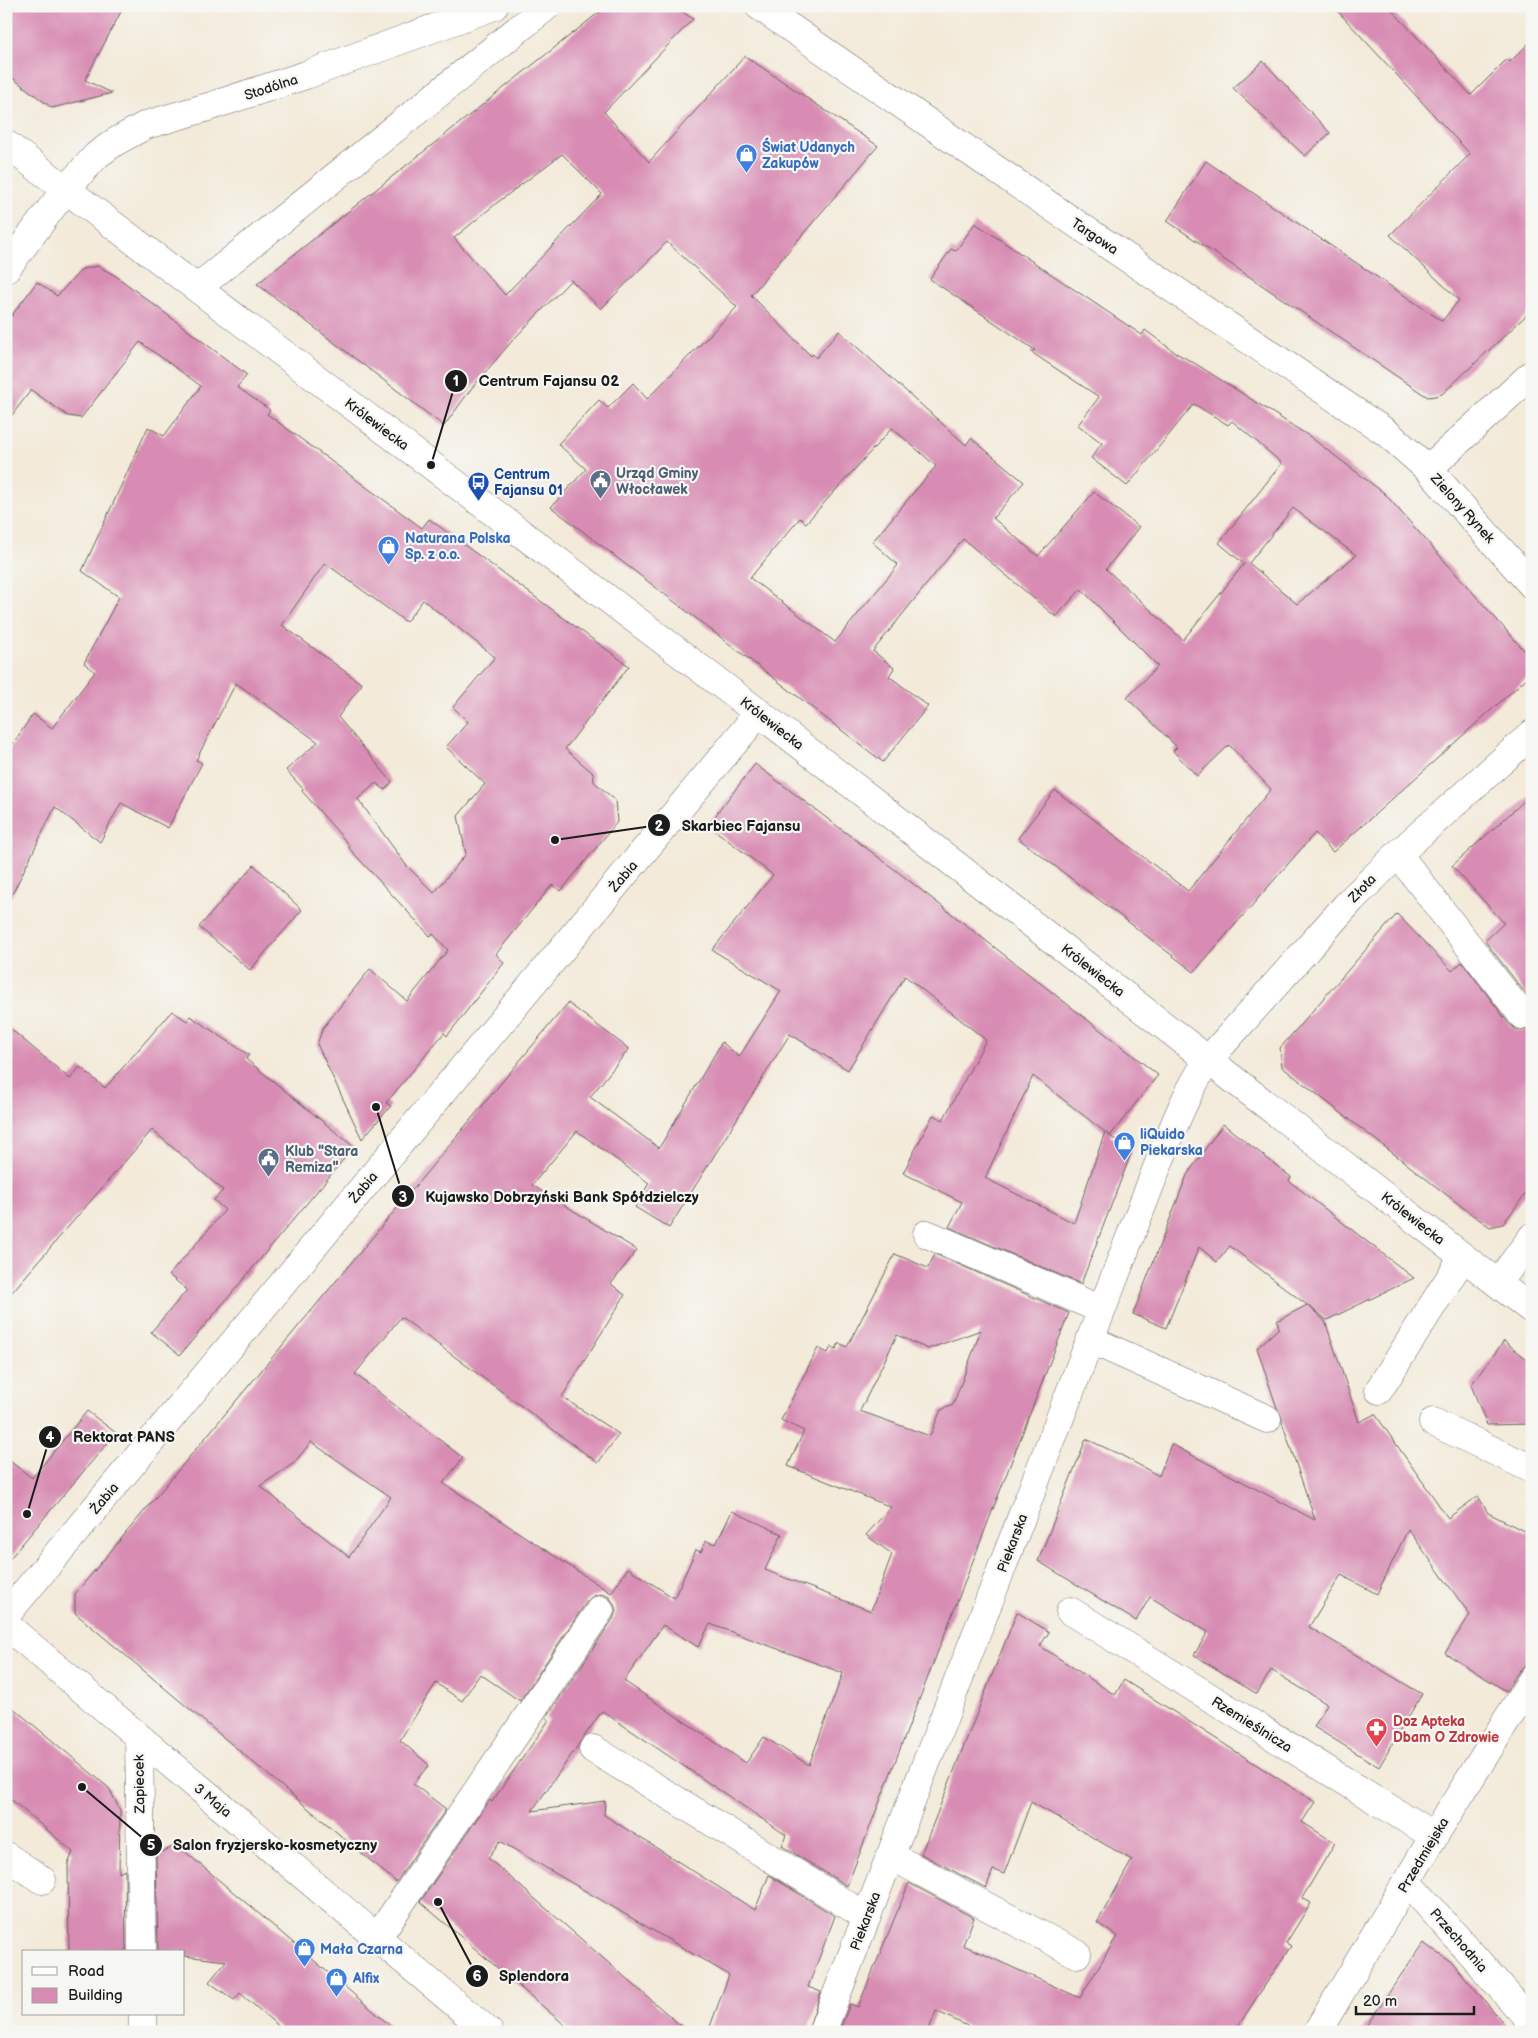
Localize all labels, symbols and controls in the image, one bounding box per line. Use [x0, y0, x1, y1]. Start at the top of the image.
street label: Stodólna [242, 71, 300, 104]
place label: Świat Udanych Zakupów [762, 137, 855, 172]
shop icon: Świat Udanych Zakupów [734, 143, 758, 174]
street label: Targowa [1068, 215, 1121, 258]
callout: Centrum Fajansu 02 [443, 366, 629, 396]
text: 1 [453, 372, 459, 391]
text: Centrum Fajansu 02 [479, 372, 619, 391]
street label: Królewiecka [341, 395, 412, 454]
place label: Urząd Gminy Włocławek [616, 465, 699, 498]
place label: Centrum Fajansu 01 [494, 466, 563, 499]
public building icon: Urząd Gminy Włocławek [588, 469, 612, 500]
street label: Zielony Rynek [1426, 469, 1498, 547]
bus stop icon: Centrum Fajansu 01 [466, 470, 490, 501]
place label: Naturana Polska Sp. z o.o. [405, 530, 511, 563]
shop icon: Naturana Polska Sp. z o.o. [377, 534, 401, 565]
street label: Królewiecka [736, 693, 807, 754]
callout: Skarbiec Fajansu [646, 810, 810, 840]
text: 2 [655, 817, 664, 836]
text: Skarbiec Fajansu [682, 817, 800, 836]
street label: Żabia [604, 857, 641, 896]
street label: Złota [1344, 871, 1380, 907]
street label: Królewiecka [1057, 940, 1128, 1001]
place label: liQuido Piekarska [1140, 1126, 1203, 1159]
shop icon: liQuido Piekarska [1112, 1130, 1136, 1161]
place label: Klub "Stara Remiza" [285, 1143, 358, 1176]
public building icon: Klub "Stara Remiza" [257, 1147, 281, 1178]
street label: Żabia [344, 1168, 381, 1207]
callout: Kujawsko Dobrzyński Bank Spółdzielczy [390, 1181, 709, 1211]
text: 3 [399, 1188, 408, 1207]
text: Kujawsko Dobrzyński Bank Spółdzielczy [425, 1188, 699, 1207]
street label: Królewiecka [1377, 1188, 1448, 1249]
callout: Rektorat PANS [38, 1422, 185, 1452]
text: 4 [46, 1428, 55, 1447]
text: Rektorat PANS [73, 1428, 175, 1447]
street label: Żabia [85, 1479, 122, 1518]
street label: Piekarska [994, 1511, 1031, 1575]
street label: Rzemieślnicza [1208, 1693, 1295, 1756]
place label: Doz Apteka Dbam O Zdrowie [1393, 1713, 1499, 1746]
pharmacy icon: Doz Apteka Dbam O Zdrowie [1365, 1717, 1389, 1748]
street label: Zapiecek [130, 1754, 149, 1815]
street label: 3 Maja [190, 1780, 235, 1821]
street label: Przedmiejska [1394, 1814, 1453, 1896]
callout: Salon fryzjersko-kosmetyczny [138, 1830, 387, 1860]
text: 5 [147, 1836, 156, 1855]
text: Salon fryzjersko-kosmetyczny [173, 1836, 377, 1855]
street label: Piekarska [847, 1889, 884, 1953]
street label: Przechodnia [1426, 1905, 1491, 1976]
shop icon: Mała Czarna [292, 1937, 316, 1968]
place label: Mała Czarna [320, 1941, 403, 1958]
legend [22, 1950, 185, 2016]
callout: Splendora [464, 1961, 579, 1991]
text: Road [68, 1962, 104, 1981]
shop icon: Alfix [325, 1966, 349, 1997]
text: 6 [472, 1967, 482, 1986]
text: Splendora [499, 1967, 569, 1986]
place label: Alfix [352, 1970, 380, 1987]
scale bar [1356, 1983, 1473, 2015]
text: Building [68, 1986, 123, 2005]
text: 20 m [1363, 1992, 1397, 2011]

